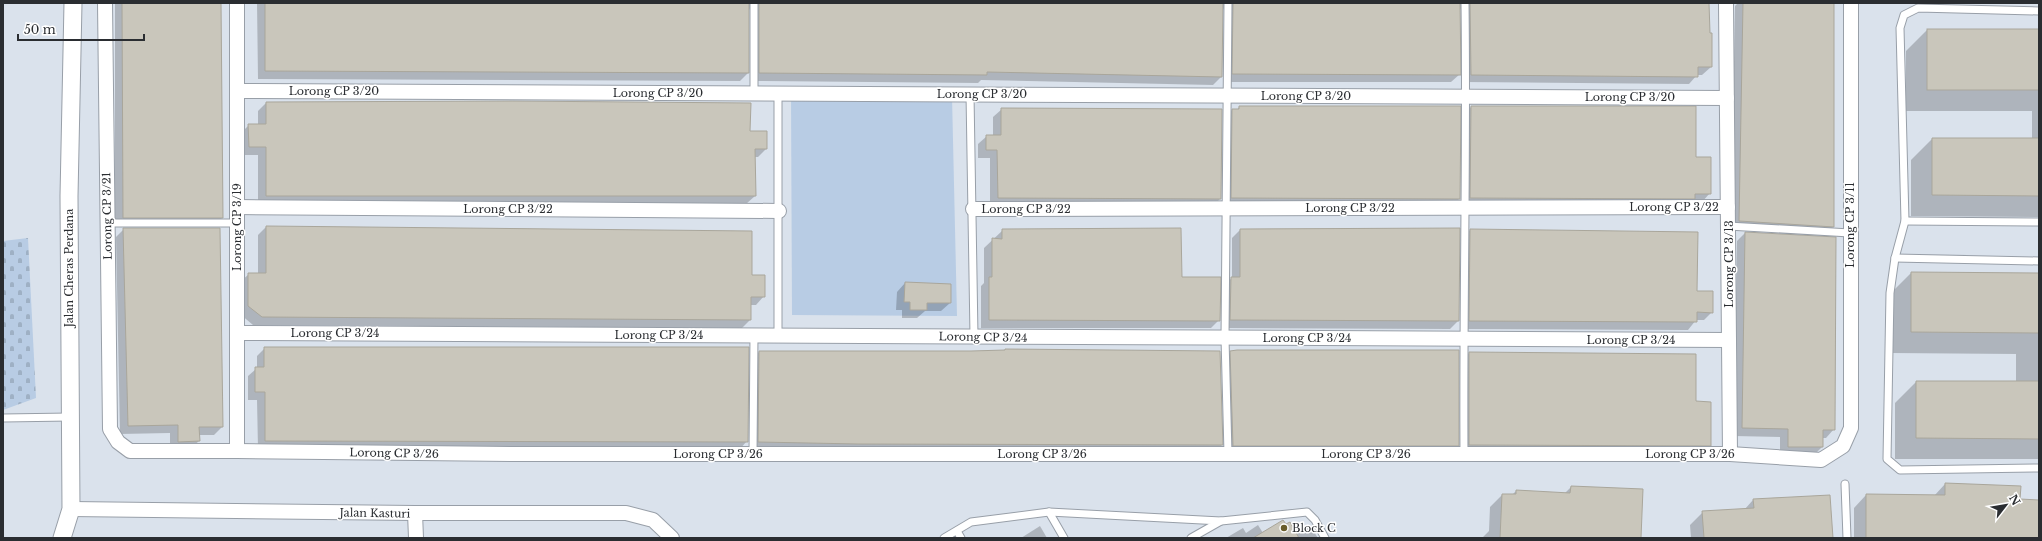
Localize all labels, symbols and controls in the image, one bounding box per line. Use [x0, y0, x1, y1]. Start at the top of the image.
scale bar [18, 16, 144, 42]
text: 50 m [24, 22, 56, 37]
street label: Lorong CP 3/20 [289, 84, 379, 98]
street label: Lorong CP 3/20 [613, 86, 703, 100]
street label: Lorong CP 3/20 [937, 87, 1027, 101]
street label: Lorong CP 3/20 [1261, 89, 1351, 103]
street label: Lorong CP 3/20 [1585, 90, 1675, 104]
street label: Lorong CP 3/21 [99, 172, 115, 260]
street label: Lorong CP 3/11 [1843, 182, 1857, 268]
street label: Lorong CP 3/19 [230, 183, 244, 271]
street label: Lorong CP 3/22 [1629, 200, 1719, 214]
street label: Lorong CP 3/22 [1305, 201, 1395, 215]
street label: Lorong CP 3/22 [463, 202, 553, 216]
street label: Lorong CP 3/22 [981, 202, 1071, 216]
street label: Jalan Cheras Perdana [62, 208, 76, 329]
street label: Lorong CP 3/13 [1722, 220, 1736, 308]
street label: Lorong CP 3/24 [291, 326, 379, 340]
street label: Lorong CP 3/24 [615, 328, 703, 342]
street label: Lorong CP 3/24 [938, 329, 1028, 345]
street label: Lorong CP 3/24 [1263, 331, 1351, 345]
street label: Lorong CP 3/24 [1587, 333, 1675, 347]
street label: Lorong CP 3/26 [349, 445, 439, 461]
street label: Lorong CP 3/26 [673, 447, 763, 461]
street label: Lorong CP 3/26 [997, 447, 1087, 461]
street label: Lorong CP 3/26 [1321, 447, 1411, 461]
street label: Lorong CP 3/26 [1645, 447, 1735, 461]
north arrow [1986, 485, 2026, 525]
text: N [2006, 492, 2024, 508]
street label: Jalan Kasturi [338, 505, 411, 521]
place label: Block C [1292, 521, 1336, 535]
marker: Block C [1279, 523, 1289, 533]

